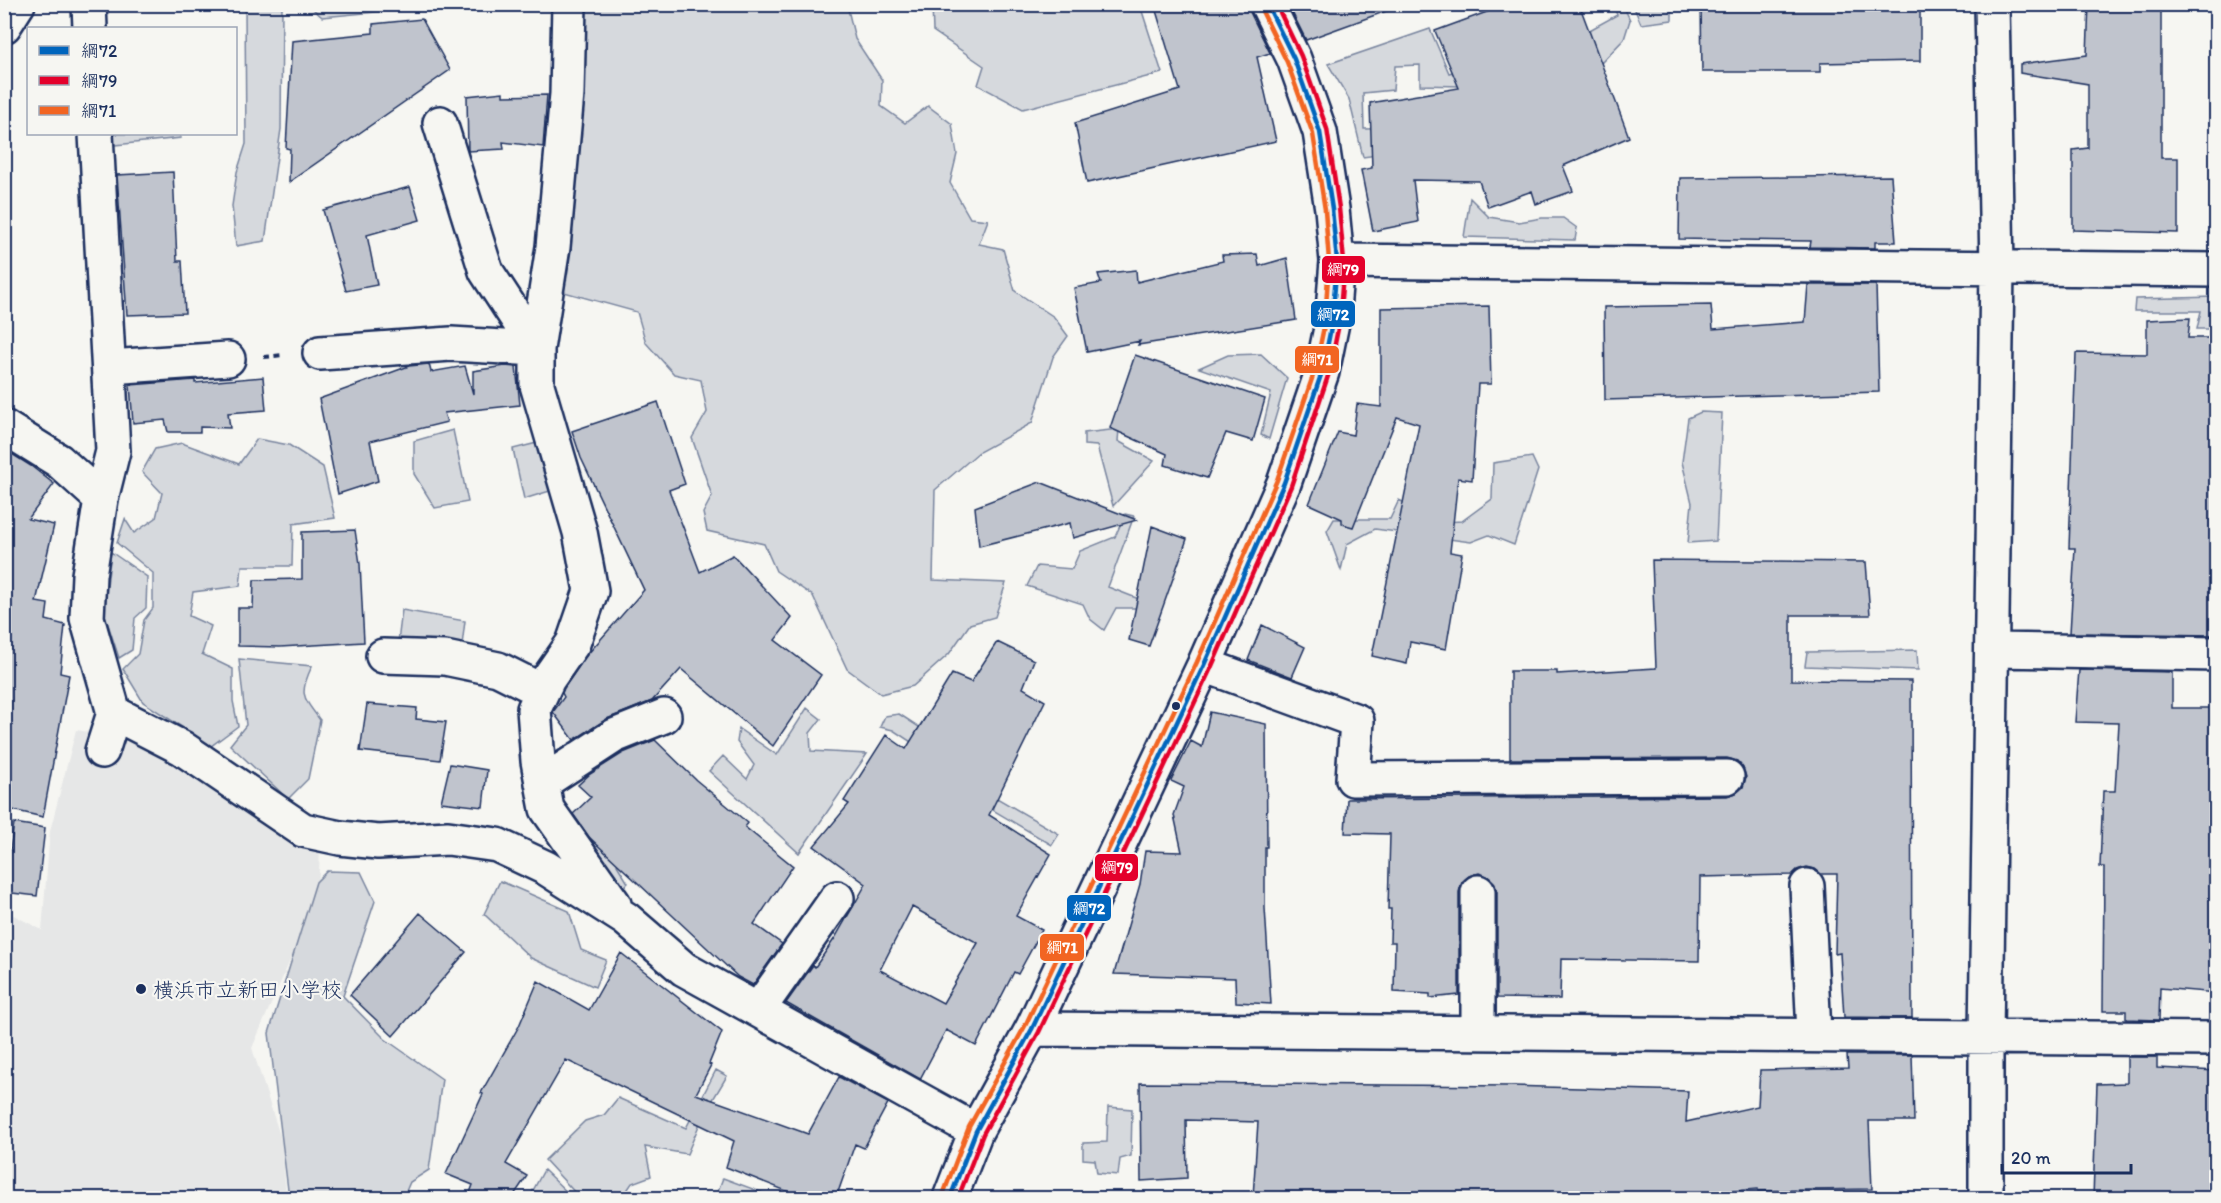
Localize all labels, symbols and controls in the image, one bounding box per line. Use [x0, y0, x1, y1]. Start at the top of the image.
legend [27, 27, 237, 135]
text: 綱72 [81, 40, 118, 62]
text: 綱79 [81, 70, 117, 92]
text: 綱71 [81, 100, 116, 122]
line badge: 綱79 [1321, 255, 1366, 284]
text: 綱79 [1327, 260, 1359, 279]
line badge: 綱72 [1310, 300, 1356, 328]
text: 綱72 [1317, 305, 1350, 324]
line badge: 綱71 [1294, 345, 1340, 374]
text: 綱71 [1301, 350, 1333, 369]
unlabelled marker [1170, 700, 1182, 712]
line badge: 綱79 [1094, 853, 1139, 882]
text: 綱79 [1101, 858, 1133, 877]
line badge: 綱72 [1066, 894, 1112, 922]
text: 綱72 [1073, 899, 1106, 918]
line badge: 綱71 [1039, 933, 1085, 962]
text: 綱71 [1046, 938, 1078, 957]
place label: 横浜市立新田小学校 [153, 977, 342, 1002]
marker: 横浜市立新田小学校 [134, 982, 148, 996]
scale bar [2002, 1137, 2131, 1175]
text: 20 m [2011, 1147, 2051, 1169]

